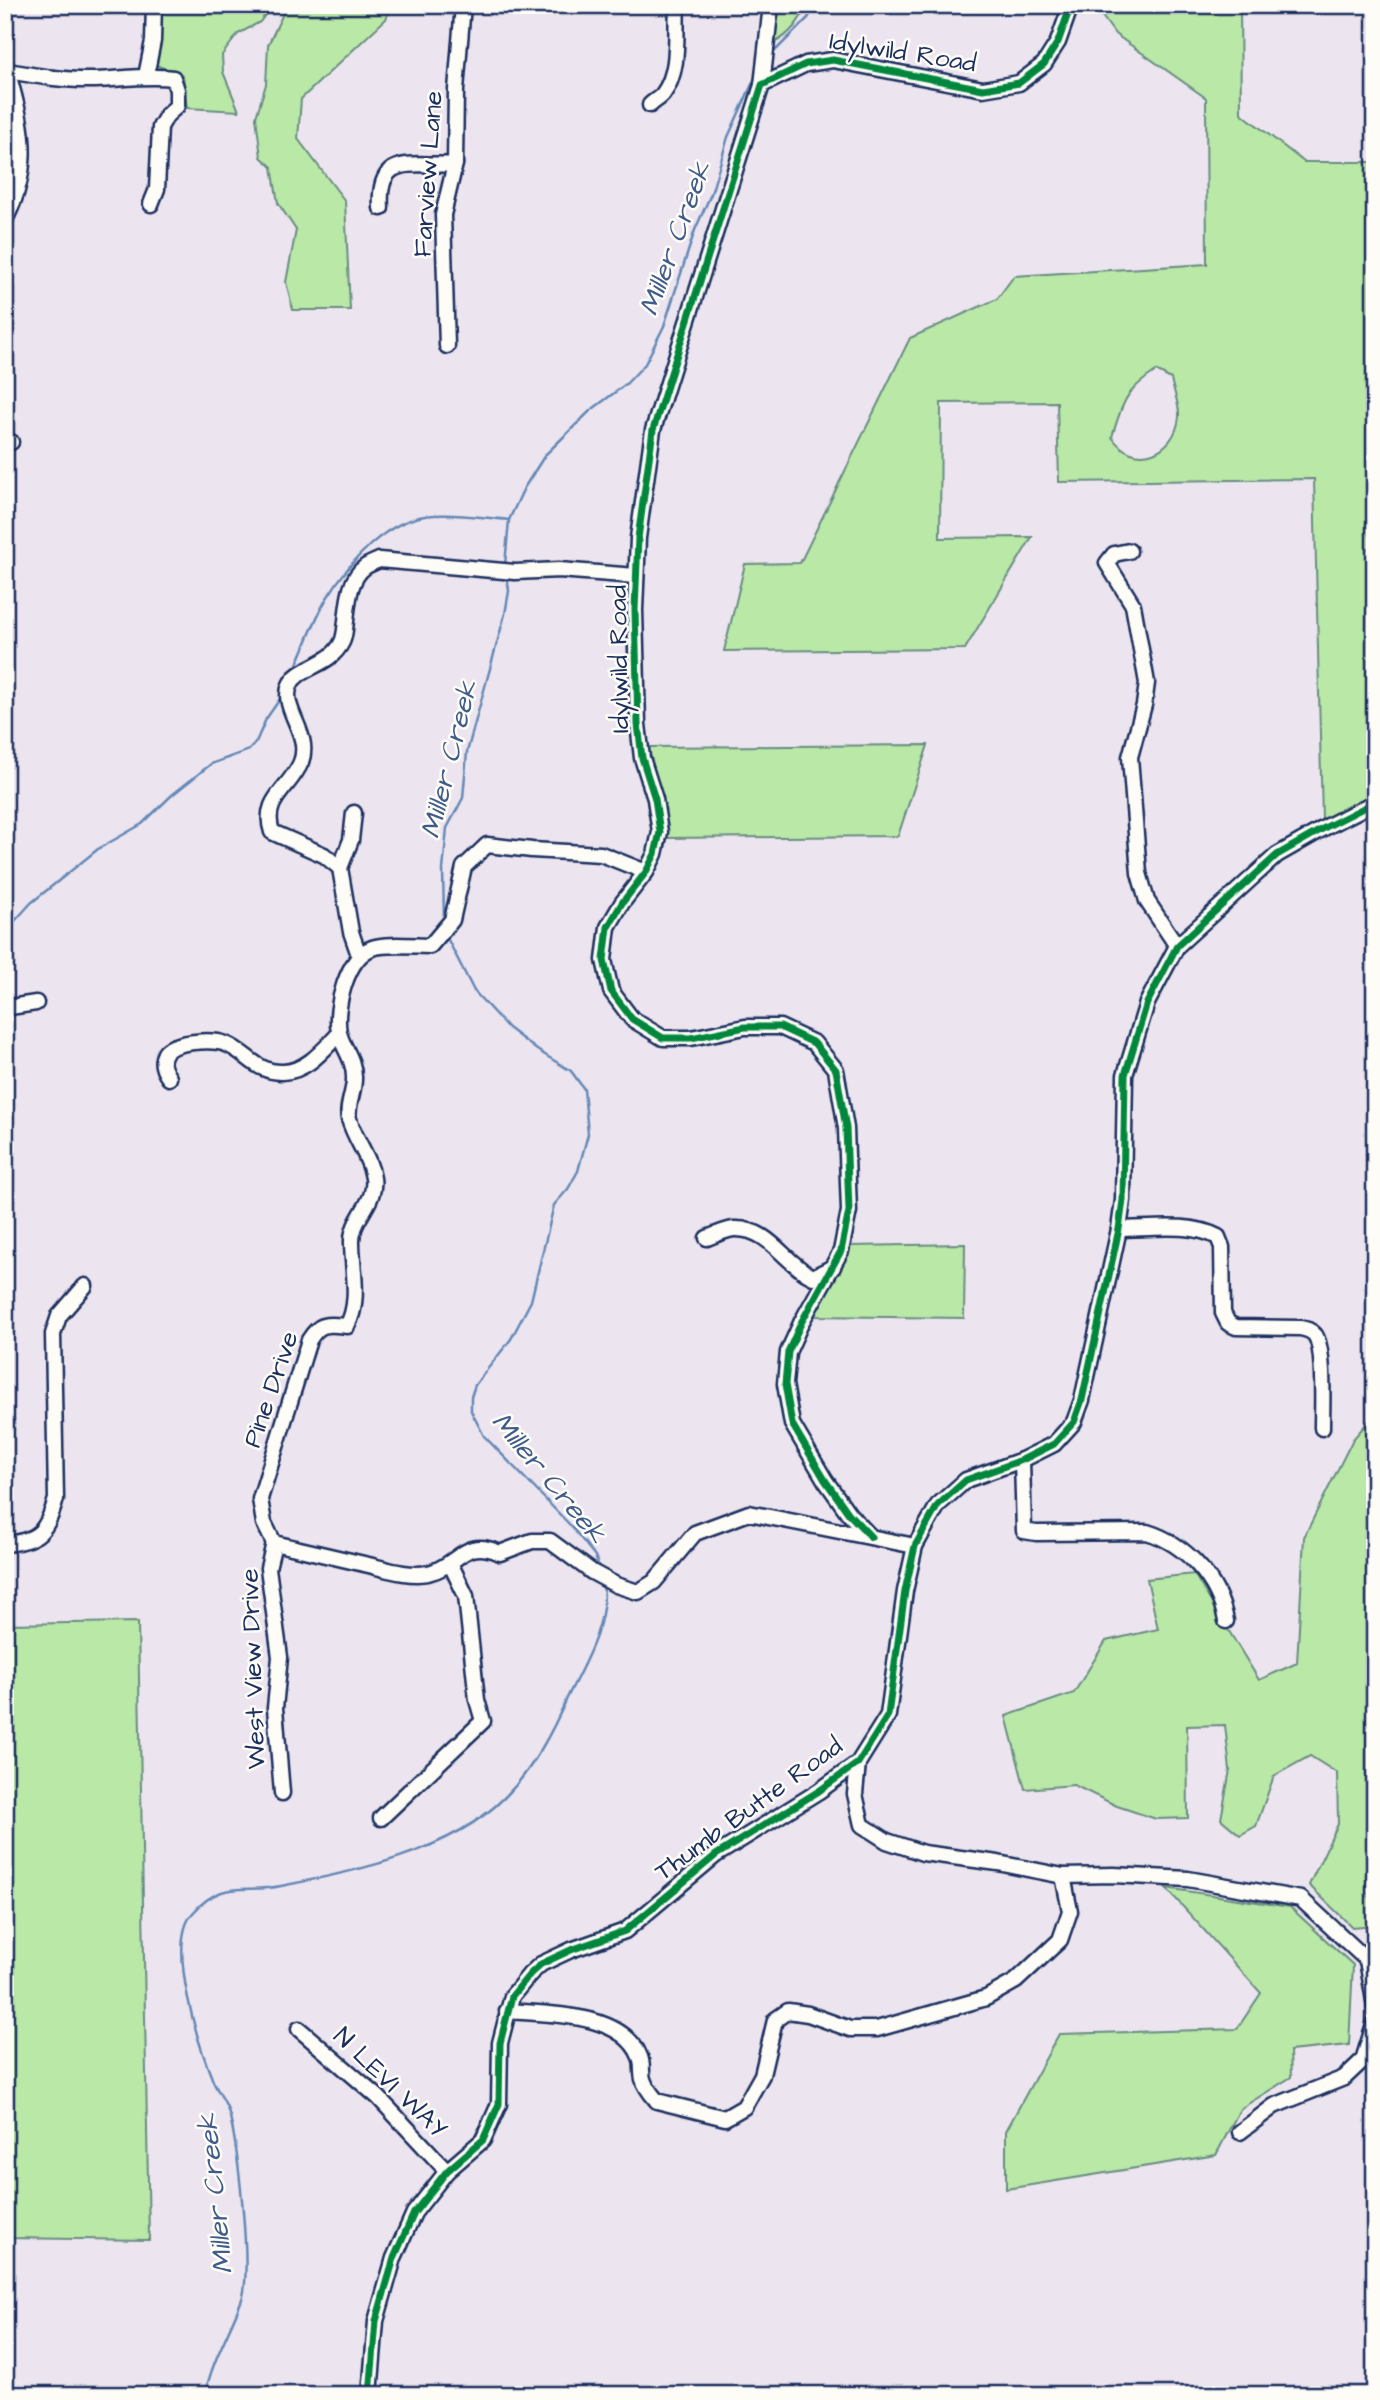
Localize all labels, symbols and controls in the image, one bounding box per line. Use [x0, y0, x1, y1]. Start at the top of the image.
street label: Idylwild Road [827, 23, 979, 83]
street label: Farview Lane [404, 90, 452, 259]
water label: Miller Creek [630, 156, 722, 321]
street label: Idylwild Road [600, 585, 640, 733]
water label: Miller Creek [411, 676, 488, 842]
street label: Pine Drive [234, 1326, 308, 1452]
water label: Miller Creek [482, 1404, 616, 1553]
street label: West View Drive [232, 1568, 274, 1770]
street label: Thumb Butte Road [647, 1728, 850, 1889]
street label: N LEVI WAY [325, 2019, 455, 2146]
water label: Miller Creek [188, 2111, 243, 2276]

